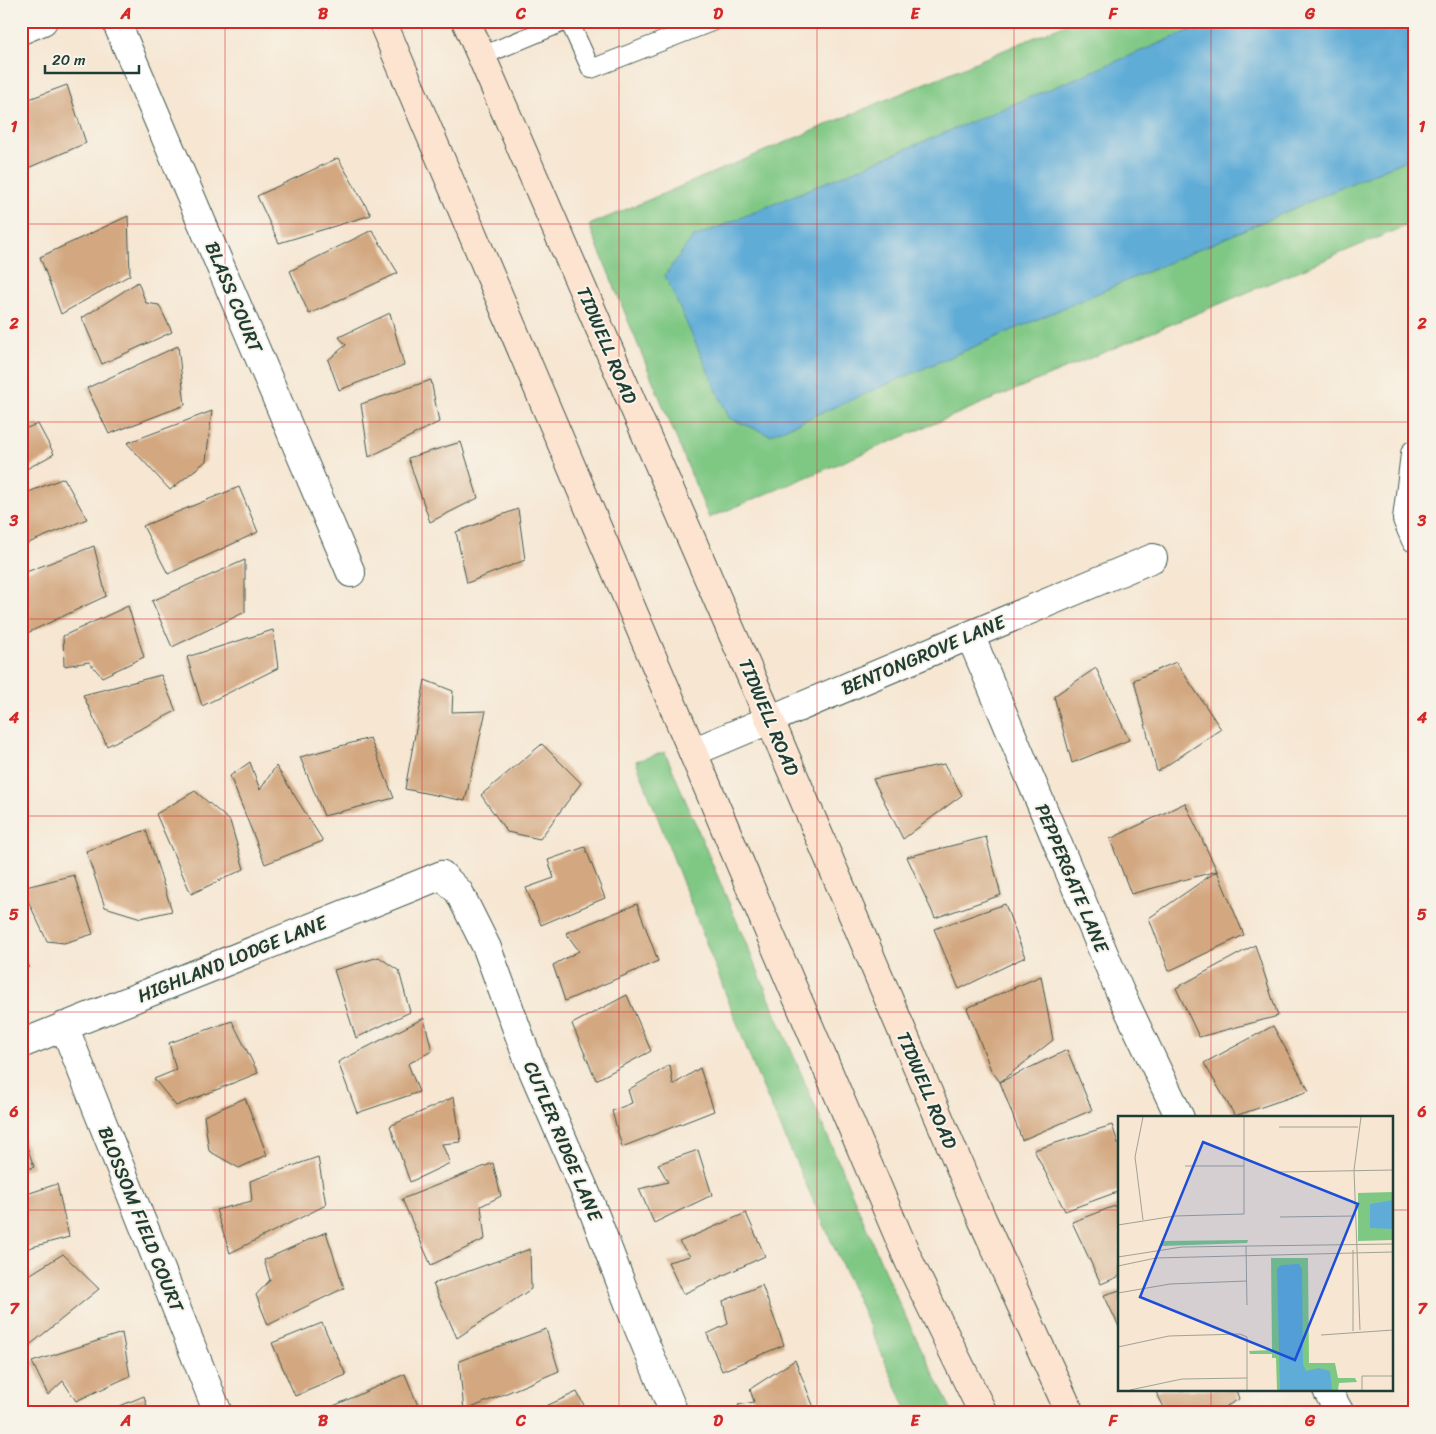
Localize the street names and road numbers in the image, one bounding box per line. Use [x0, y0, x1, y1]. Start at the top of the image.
street label: BLASS COURT [196, 236, 273, 359]
street label: TIDWELL ROAD [567, 281, 647, 410]
street label: BENTONGROVE LANE [836, 605, 1012, 705]
street label: TIDWELL ROAD [729, 653, 809, 782]
street label: PEPPERGATE LANE [1026, 798, 1119, 959]
street label: HIGHLAND LODGE LANE [132, 905, 333, 1012]
street label: TIDWELL ROAD [887, 1026, 967, 1155]
street label: CUTLER RIDGE LANE [514, 1056, 612, 1228]
street label: BLOSSOM FIELD COURT [89, 1121, 194, 1318]

